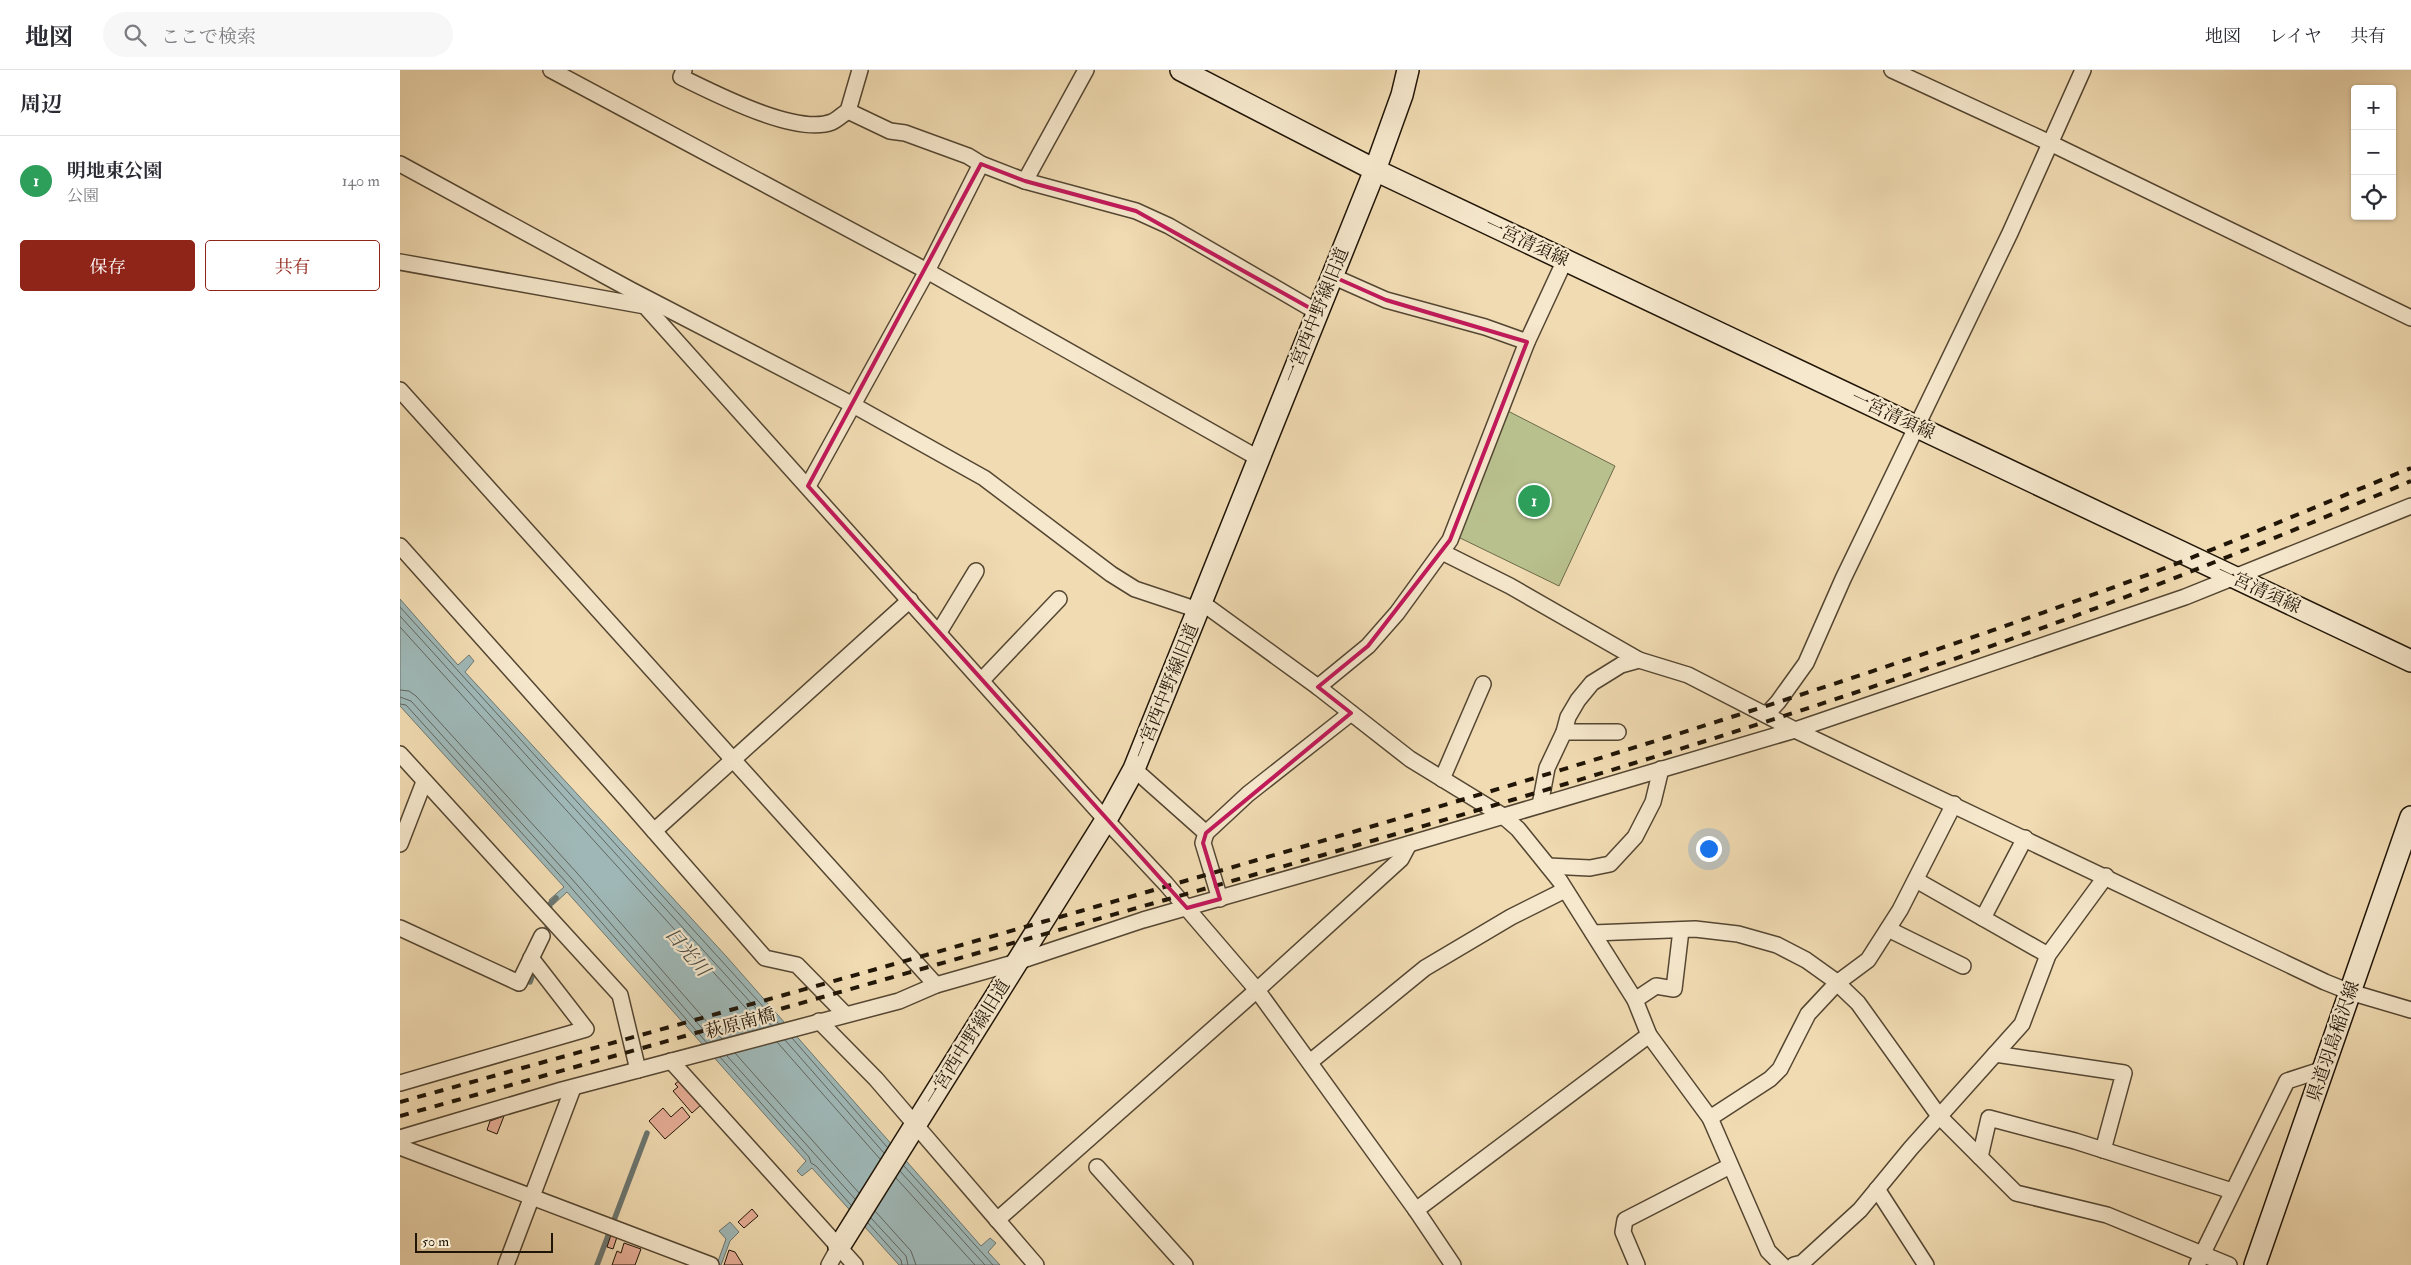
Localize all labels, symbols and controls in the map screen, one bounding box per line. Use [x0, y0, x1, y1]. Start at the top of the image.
search box [103, 12, 453, 57]
icon: search [121, 21, 149, 49]
text: 地図 [25, 22, 73, 53]
text: ここで検索 [161, 25, 256, 49]
text: 地図 [2205, 25, 2241, 48]
text: レイヤ [2269, 25, 2322, 48]
text: 共有 [2350, 25, 2386, 48]
map controls [2351, 85, 2396, 220]
button: + [2351, 85, 2396, 130]
text: 周辺 [20, 91, 62, 118]
button: − [2351, 130, 2396, 175]
text: 明地東公園 [67, 159, 162, 183]
text: 1 [33, 171, 39, 191]
text: 140 m [342, 171, 380, 191]
button: locate [2351, 175, 2396, 220]
text: 公園 [67, 186, 99, 206]
street label: 一宮清須線 [1481, 213, 1572, 272]
button: 保存 [20, 240, 195, 291]
button: 共有 [205, 240, 380, 291]
street label: 一宮西中野線旧道 [1279, 244, 1354, 386]
street label: 一宮清須線 [1847, 386, 1938, 445]
pin: 1 [1518, 482, 1550, 520]
street label: 一宮清須線 [2213, 560, 2304, 619]
street label: 一宮西中野線旧道 [1129, 620, 1204, 762]
your location [1696, 836, 1722, 862]
water label: 日光川 [660, 922, 716, 983]
street label: 一宮西中野線旧道 [920, 975, 1015, 1109]
street label: 県道羽島稲沢線 [2302, 978, 2365, 1104]
street label: 萩原南橋 [702, 1003, 778, 1044]
scale bar [415, 1230, 552, 1253]
text: 50 m [422, 1233, 449, 1250]

